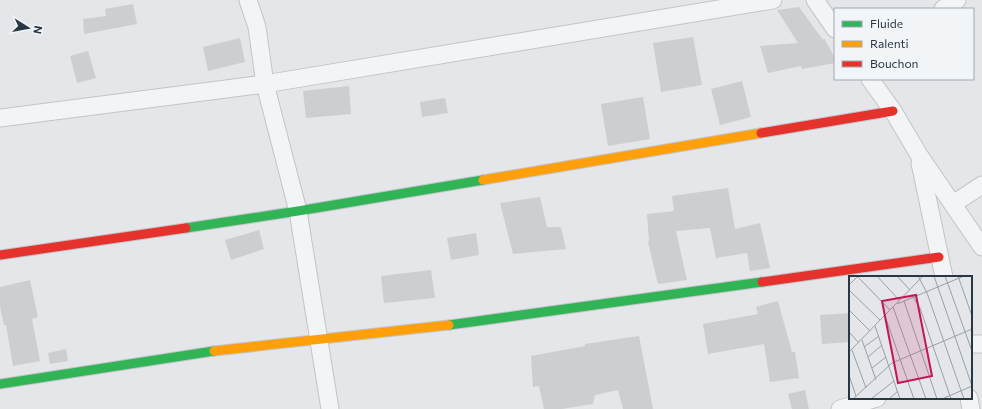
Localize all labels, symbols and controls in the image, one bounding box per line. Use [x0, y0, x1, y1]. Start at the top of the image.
north arrow [8, 8, 48, 48]
legend [834, 8, 974, 80]
text: Fluide [870, 16, 903, 30]
text: N [31, 25, 45, 35]
text: Ralenti [870, 36, 909, 50]
text: Bouchon [870, 56, 918, 70]
inset map [849, 276, 972, 399]

